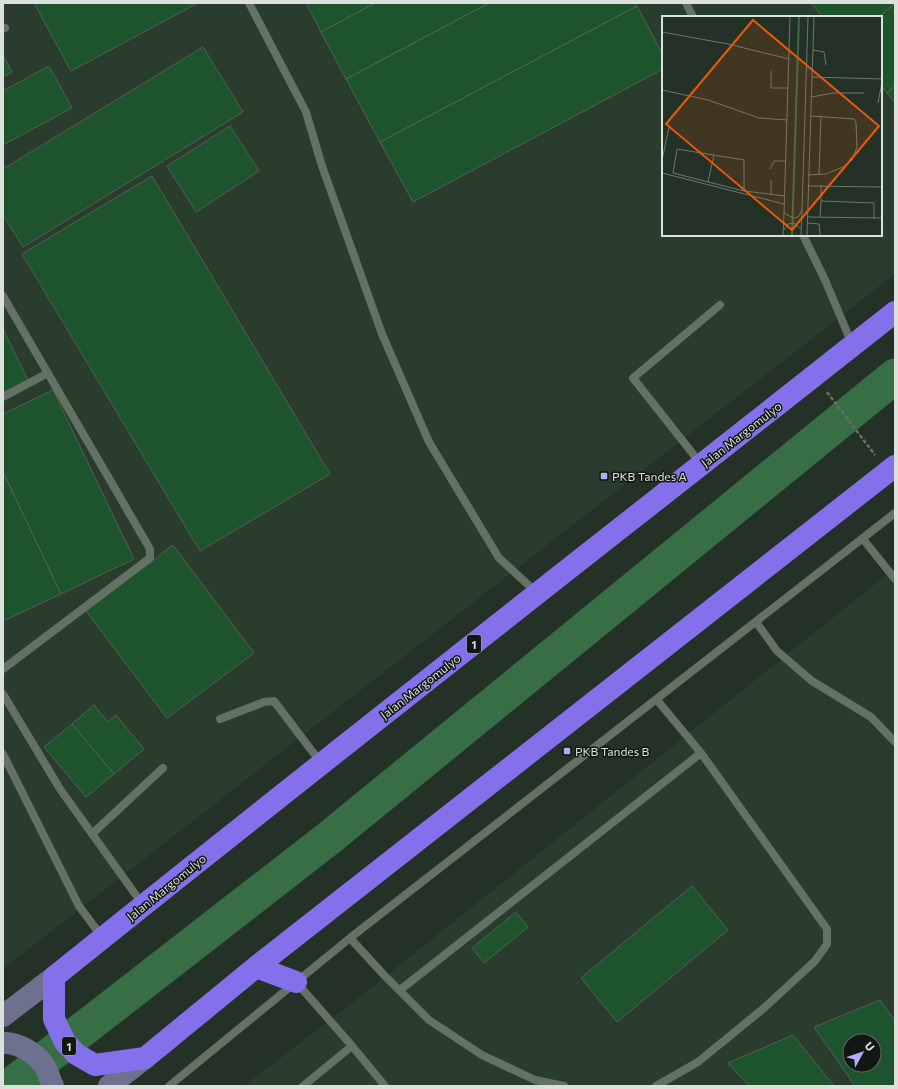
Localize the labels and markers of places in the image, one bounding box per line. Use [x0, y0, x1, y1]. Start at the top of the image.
place label: PKB Tandes A [612, 469, 687, 483]
marker: PKB Tandes A [599, 471, 609, 481]
place label: PKB Tandes B [575, 744, 649, 758]
marker: PKB Tandes B [562, 746, 572, 756]

